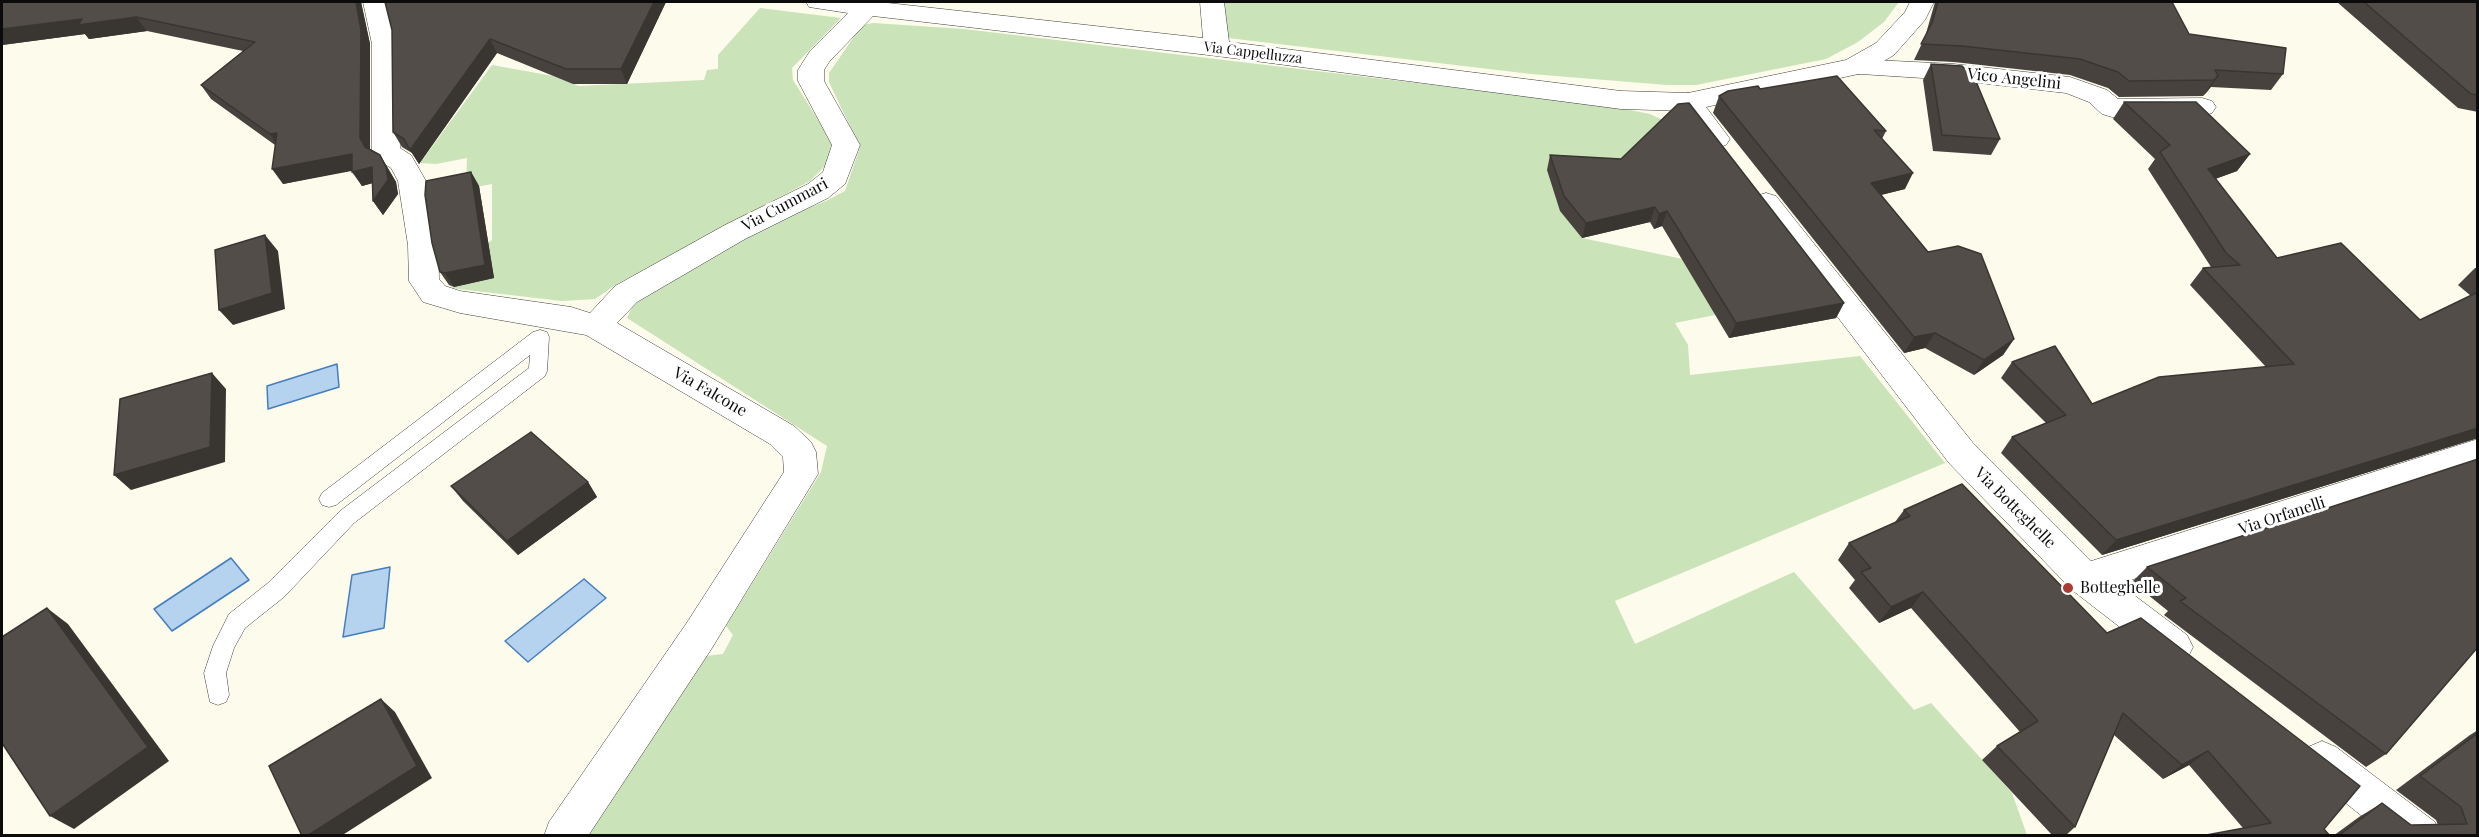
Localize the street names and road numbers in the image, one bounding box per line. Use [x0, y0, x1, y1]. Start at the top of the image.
street label: Via Cappelluzza [1203, 39, 1303, 67]
street label: Vico Angelini [1966, 65, 2062, 93]
street label: Via Cummari [739, 174, 831, 236]
street label: Via Falcone [670, 363, 750, 421]
street label: Via Botteghelle [1970, 463, 2060, 553]
street label: Via Orfanelli [2236, 493, 2328, 539]

